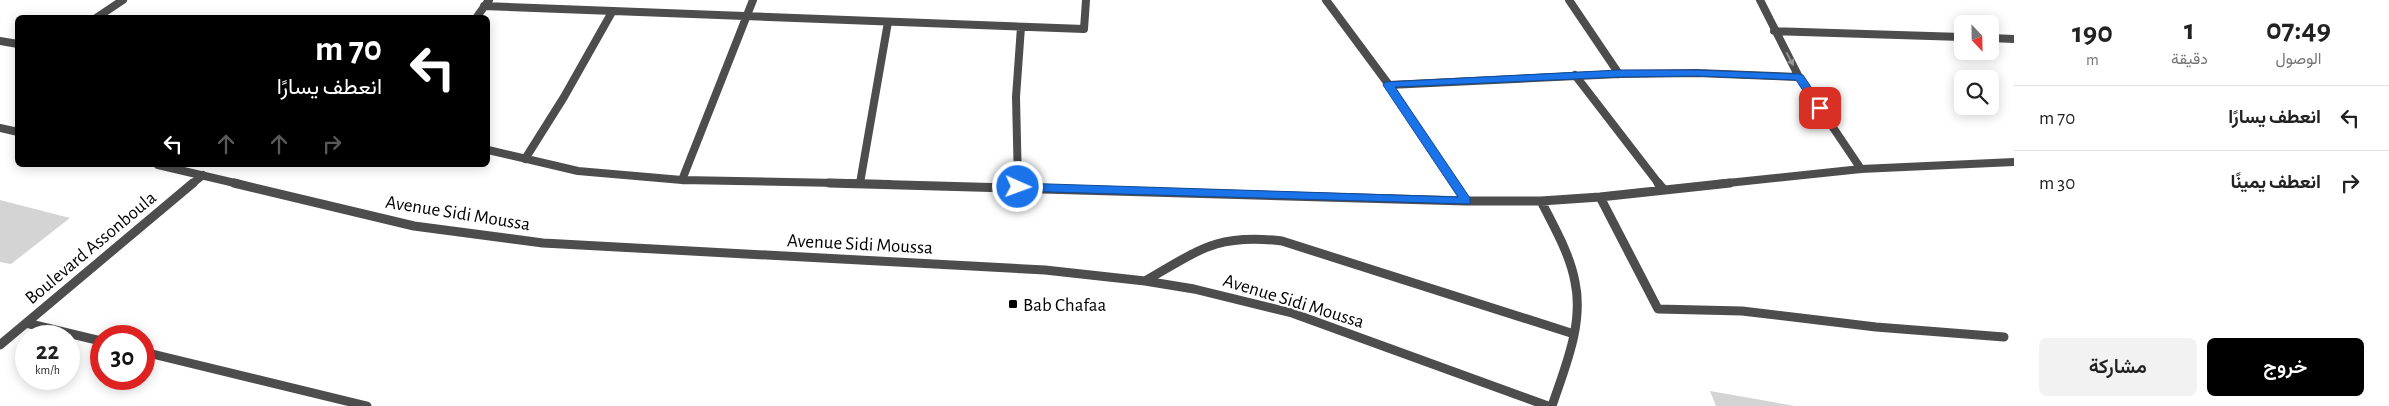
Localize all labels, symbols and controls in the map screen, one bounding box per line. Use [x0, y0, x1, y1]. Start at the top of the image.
north arrow [1954, 15, 1999, 60]
map controls [1954, 15, 1999, 115]
text: 1 [2184, 15, 2195, 45]
text: 07:49 [2266, 15, 2331, 45]
text: 190 [2072, 18, 2113, 48]
text: 70 m [315, 32, 382, 67]
icon: left [400, 35, 465, 100]
text: دقيقة [2171, 51, 2208, 67]
text: الوصول [2275, 51, 2322, 67]
text: m [2086, 52, 2099, 68]
one-way arrow [1785, 53, 1794, 66]
button: search [1954, 70, 1999, 115]
text: انعطف يسارًا [277, 76, 382, 98]
pin [1799, 87, 1841, 129]
icon: arrive [1806, 94, 1834, 122]
icon: left [2336, 104, 2364, 132]
text: انعطف يسارًا [2228, 108, 2321, 127]
text: 70 m [2039, 109, 2075, 128]
icon: left [159, 130, 187, 158]
icon: ahead [212, 130, 240, 158]
icon: ahead [265, 130, 293, 158]
icon: right [318, 130, 346, 158]
position arrow [991, 160, 1043, 212]
icon: right [2336, 169, 2364, 197]
text: انعطف يمينًا [2231, 173, 2321, 192]
text: 30 m [2039, 174, 2075, 193]
street label: Boulevard Assonboula [22, 188, 160, 308]
street label: Avenue Sidi Moussa [384, 193, 532, 234]
street label: Avenue Sidi Moussa [786, 231, 934, 258]
street label: Avenue Sidi Moussa [1221, 271, 1366, 332]
place label: Bab Chafaa [1023, 296, 1107, 315]
marker: Bab Chafaa [1007, 298, 1019, 310]
speed limit sign: 30 [90, 325, 155, 390]
button: مشاركة [2039, 338, 2197, 396]
button: خروج [2207, 338, 2364, 396]
text: 22 [36, 339, 59, 364]
text: km/h [35, 364, 60, 376]

